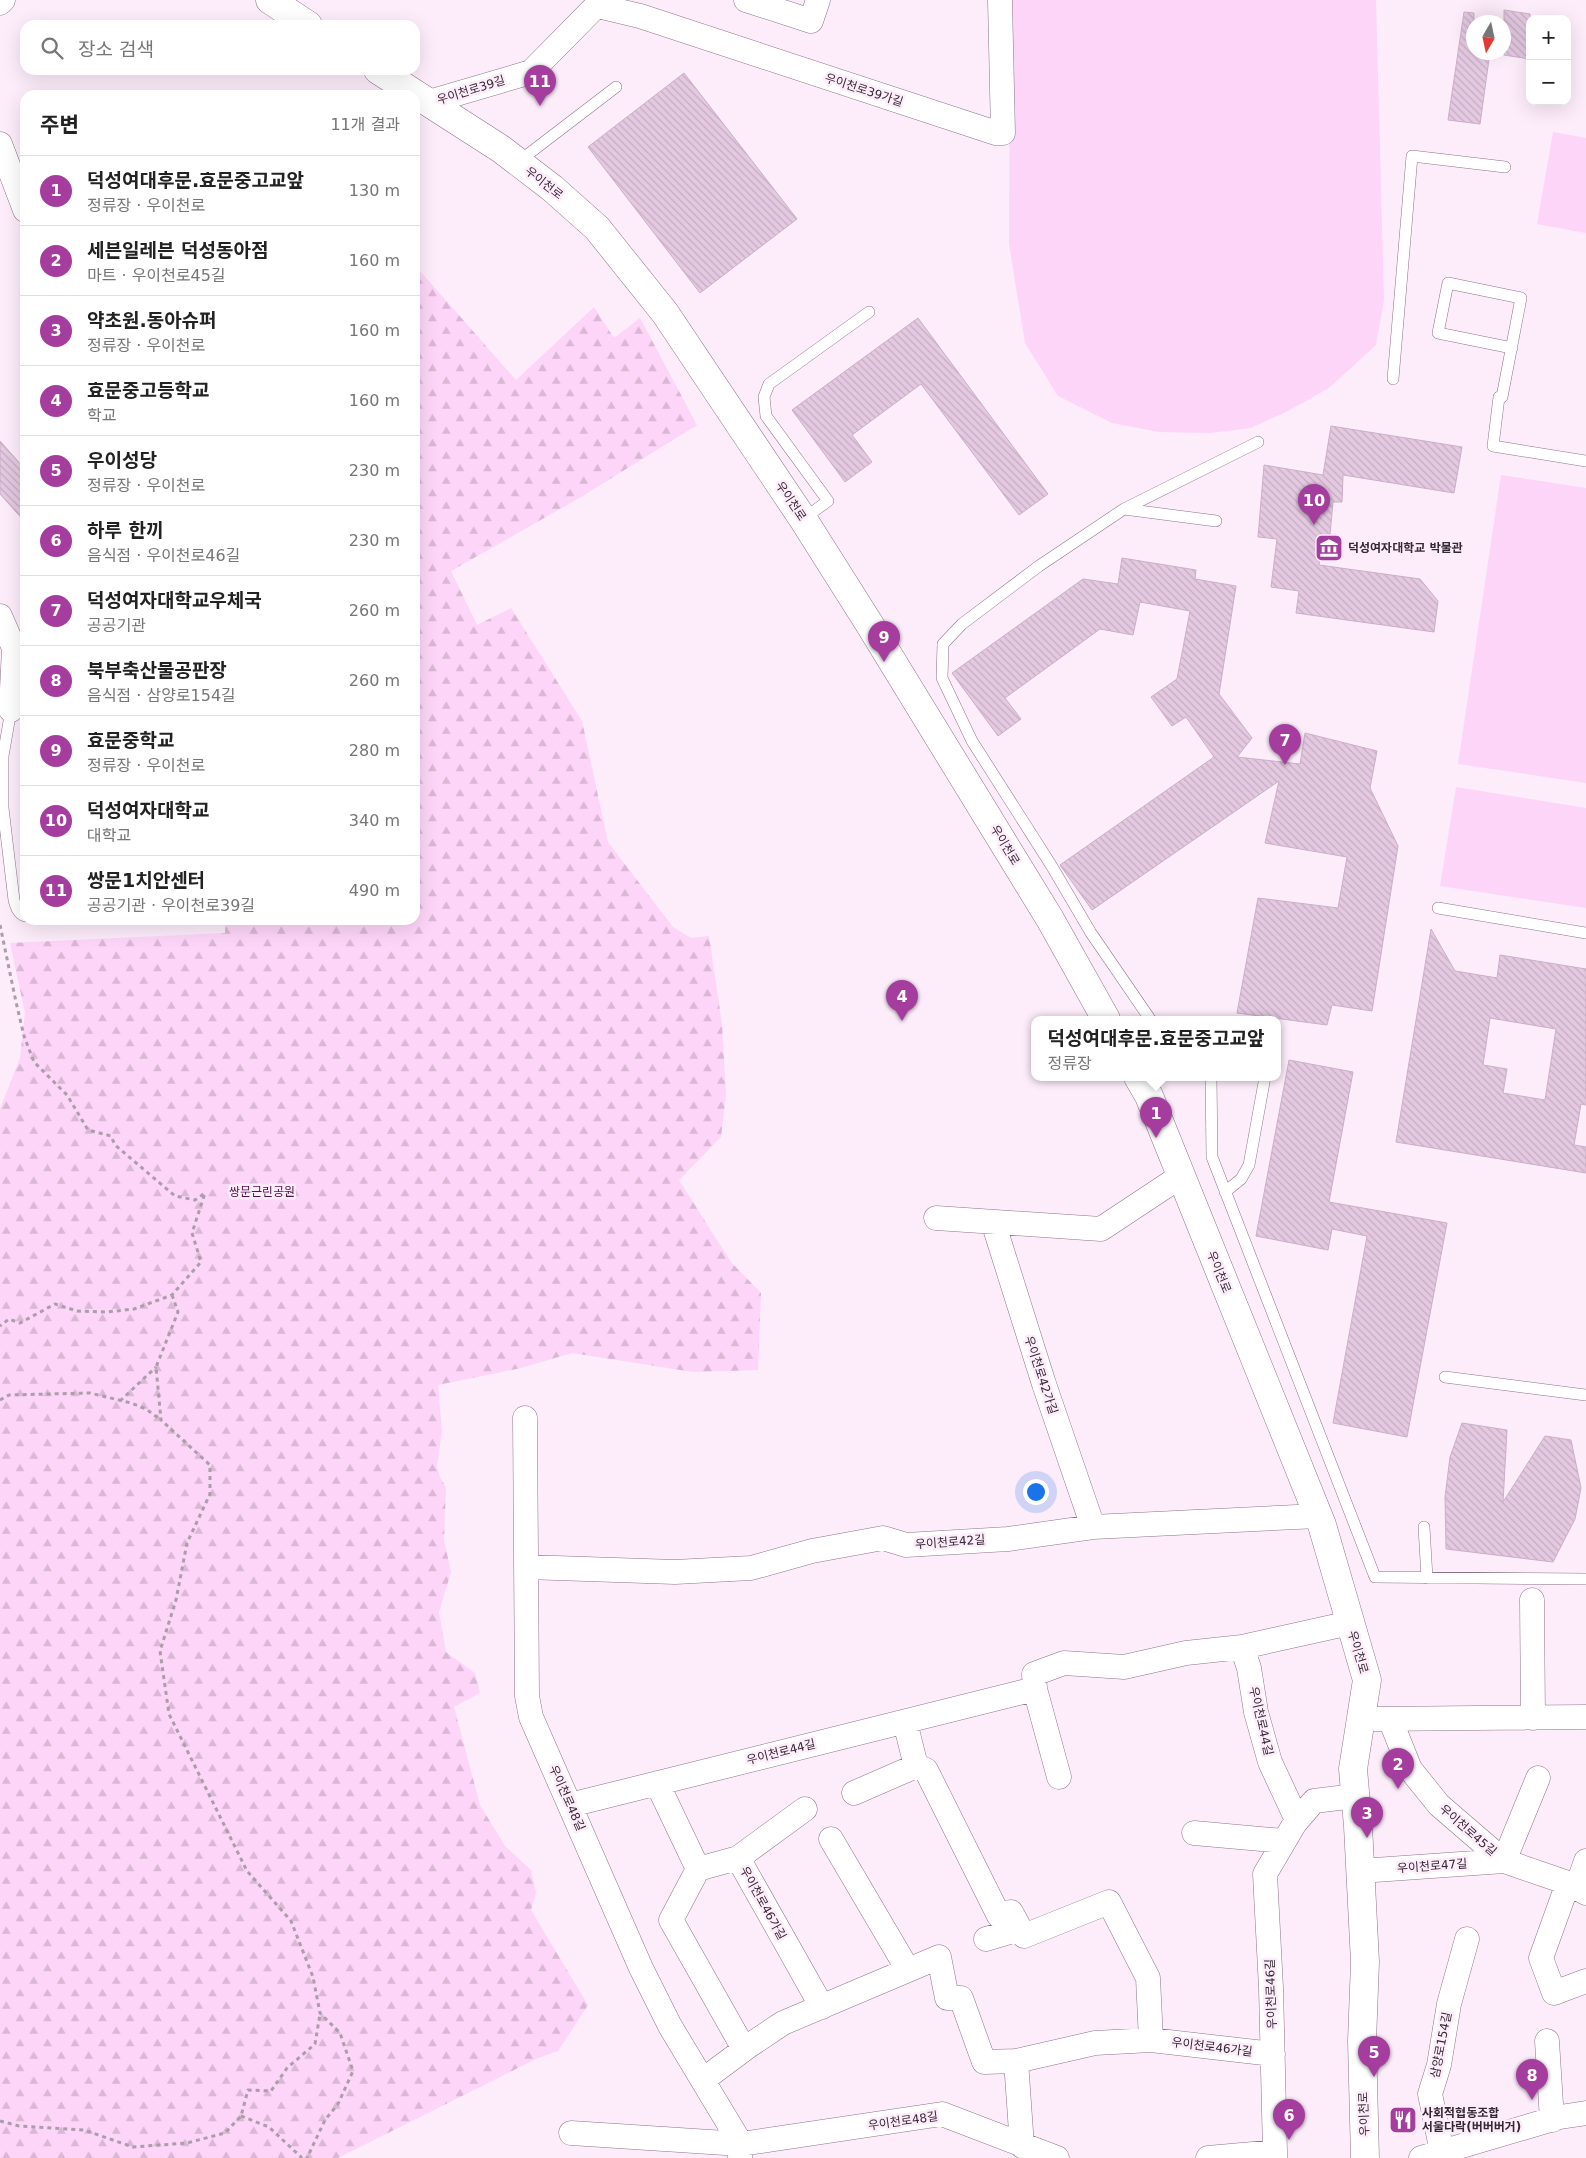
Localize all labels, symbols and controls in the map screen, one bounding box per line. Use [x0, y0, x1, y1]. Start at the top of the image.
north arrow [1466, 15, 1511, 60]
map controls [1526, 15, 1571, 105]
button: + [1526, 15, 1571, 60]
search box [20, 20, 420, 75]
icon: search [38, 34, 66, 62]
text: 장소 검색 [78, 38, 154, 60]
button: − [1526, 60, 1571, 105]
pin: 11 [524, 65, 556, 106]
street label: 우이천로39가길 [823, 71, 905, 109]
street label: 우이천로39길 [435, 73, 507, 107]
text: 주변 [40, 113, 79, 137]
text: 11개 결과 [330, 115, 400, 134]
street label: 우이천로 [522, 164, 566, 202]
text: 덕성여대후문.효문중고교앞 [87, 169, 304, 191]
text: 1 [50, 181, 62, 200]
text: 130 m [349, 181, 400, 200]
text: 정류장 · 우이천로 [87, 196, 205, 215]
text: 세븐일레븐 덕성동아점 [87, 239, 268, 261]
text: 2 [50, 251, 62, 270]
text: 160 m [349, 251, 400, 270]
text: 마트 · 우이천로45길 [87, 266, 226, 285]
text: 약초원.동아슈퍼 [87, 309, 217, 331]
text: 3 [50, 321, 62, 340]
text: 160 m [349, 321, 400, 340]
text: 정류장 · 우이천로 [87, 336, 205, 355]
text: 효문중고등학교 [87, 379, 209, 401]
text: 4 [50, 391, 62, 410]
text: 160 m [349, 391, 400, 410]
text: 학교 [87, 406, 116, 425]
text: 우이성당 [87, 449, 157, 471]
text: 5 [50, 461, 62, 480]
text: 230 m [349, 461, 400, 480]
text: 정류장 · 우이천로 [87, 476, 205, 495]
street label: 우이천로 [773, 479, 809, 523]
pin: 10 [1298, 484, 1330, 525]
text: 하루 한끼 [87, 519, 164, 541]
text: 6 [50, 531, 62, 550]
text: 230 m [349, 531, 400, 550]
museum icon: 덕성여자대학교 박물관 [1314, 533, 1344, 563]
place label: 덕성여자대학교 박물관 [1348, 541, 1463, 555]
text: 음식점 · 우이천로46길 [87, 546, 240, 565]
text: 덕성여자대학교우체국 [87, 589, 262, 611]
text: 7 [50, 601, 62, 620]
text: 260 m [349, 601, 400, 620]
text: 공공기관 [87, 616, 146, 635]
pin: 9 [868, 621, 900, 662]
text: 북부축산물공판장 [87, 659, 227, 681]
text: 8 [50, 671, 62, 690]
text: 260 m [349, 671, 400, 690]
text: 음식점 · 삼양로154길 [87, 686, 236, 705]
pin: 7 [1269, 724, 1301, 765]
text: 효문중학교 [87, 729, 174, 751]
text: 9 [50, 741, 62, 760]
text: 280 m [349, 741, 400, 760]
text: 정류장 · 우이천로 [87, 756, 205, 775]
text: 덕성여자대학교 [87, 799, 209, 821]
text: 10 [45, 811, 67, 830]
text: 340 m [349, 811, 400, 830]
street label: 우이천로 [988, 822, 1022, 868]
text: 대학교 [87, 826, 131, 845]
text: 쌍문1치안센터 [87, 869, 205, 891]
text: 11 [45, 881, 67, 900]
text: 490 m [349, 881, 400, 900]
text: 공공기관 · 우이천로39길 [87, 896, 255, 915]
pin: 4 [886, 980, 918, 1021]
popup [1031, 1016, 1281, 1081]
text: 덕성여대후문.효문중고교앞 [1048, 1027, 1264, 1049]
text: 정류장 [1048, 1054, 1092, 1073]
pin: 1 [1140, 1097, 1172, 1138]
park label: 쌍문근린공원 [229, 1185, 295, 1199]
street label: 우이천로 [1204, 1249, 1234, 1295]
street label: 우이천로42가길 [1022, 1334, 1060, 1416]
your location [1023, 1479, 1049, 1505]
street label: 우이천로42길 [914, 1533, 986, 1551]
street label: 우이천로 [1345, 1629, 1371, 1675]
street label: 우이천로44길 [1246, 1685, 1276, 1757]
street label: 우이천로44길 [745, 1737, 817, 1767]
pin: 2 [1382, 1748, 1414, 1789]
street label: 우이천로48길 [546, 1763, 588, 1833]
pin: 3 [1351, 1797, 1383, 1838]
street label: 우이천로45길 [1437, 1802, 1499, 1858]
street label: 우이천로47길 [1396, 1857, 1468, 1875]
street label: 우이천로46가길 [737, 1864, 789, 1942]
street label: 우이천로46길 [1263, 1959, 1279, 2029]
street label: 삼양로154길 [1428, 2011, 1454, 2079]
street label: 우이천로46가길 [1171, 2035, 1253, 2059]
pin: 5 [1358, 2036, 1390, 2077]
pin: 8 [1516, 2059, 1548, 2100]
street label: 우이천로 [1356, 2092, 1372, 2136]
pin: 6 [1273, 2099, 1305, 2140]
restaurant icon: 사회적협동조합 서울다락(버버버거) [1388, 2105, 1418, 2135]
place label: 사회적협동조합 서울다락(버버버거) [1422, 2106, 1521, 2134]
street label: 우이천로48길 [867, 2109, 939, 2133]

